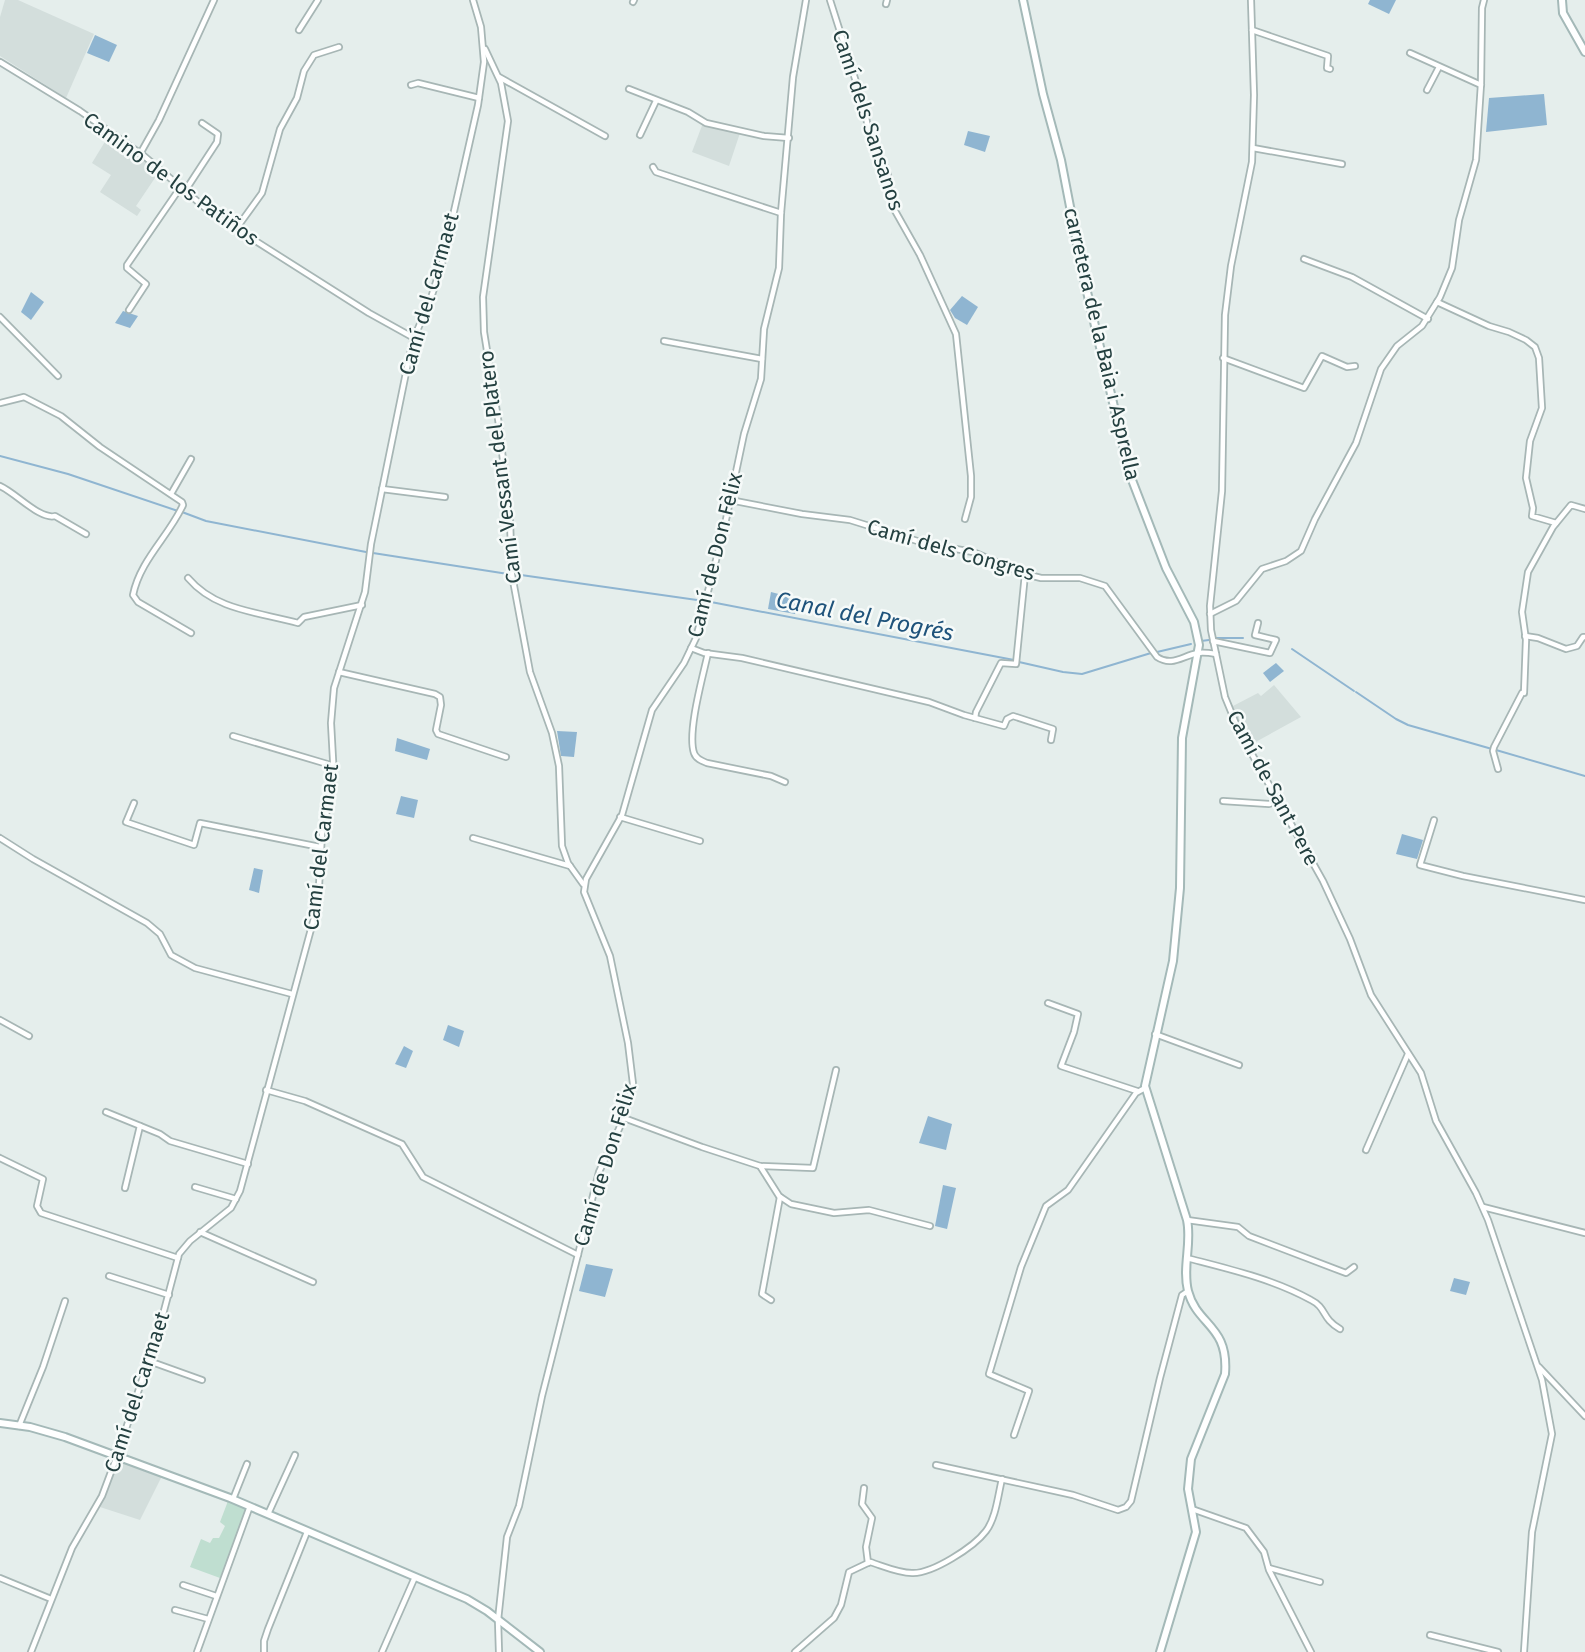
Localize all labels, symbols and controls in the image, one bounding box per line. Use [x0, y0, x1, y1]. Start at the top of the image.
street label: Camí dels Sansanos [827, 26, 910, 214]
street label: Camino de los Patiños [78, 107, 264, 252]
street label: carretera de la Baia i Asprella [1058, 205, 1146, 483]
street label: Camí del Carmaet [393, 209, 465, 378]
street label: Camí Vessant del Platero [473, 349, 527, 585]
street label: Camí de Don Fèlix [682, 469, 748, 640]
street label: Camí dels Congres [864, 514, 1038, 586]
water label: Canal del Progrés [774, 585, 957, 647]
street label: Camí de Sant Pere [1221, 706, 1325, 870]
street label: Camí del Carmaet [298, 762, 344, 932]
street label: Camí de Don Fèlix [568, 1080, 642, 1250]
street label: Camí del Carmaet [99, 1308, 175, 1476]

